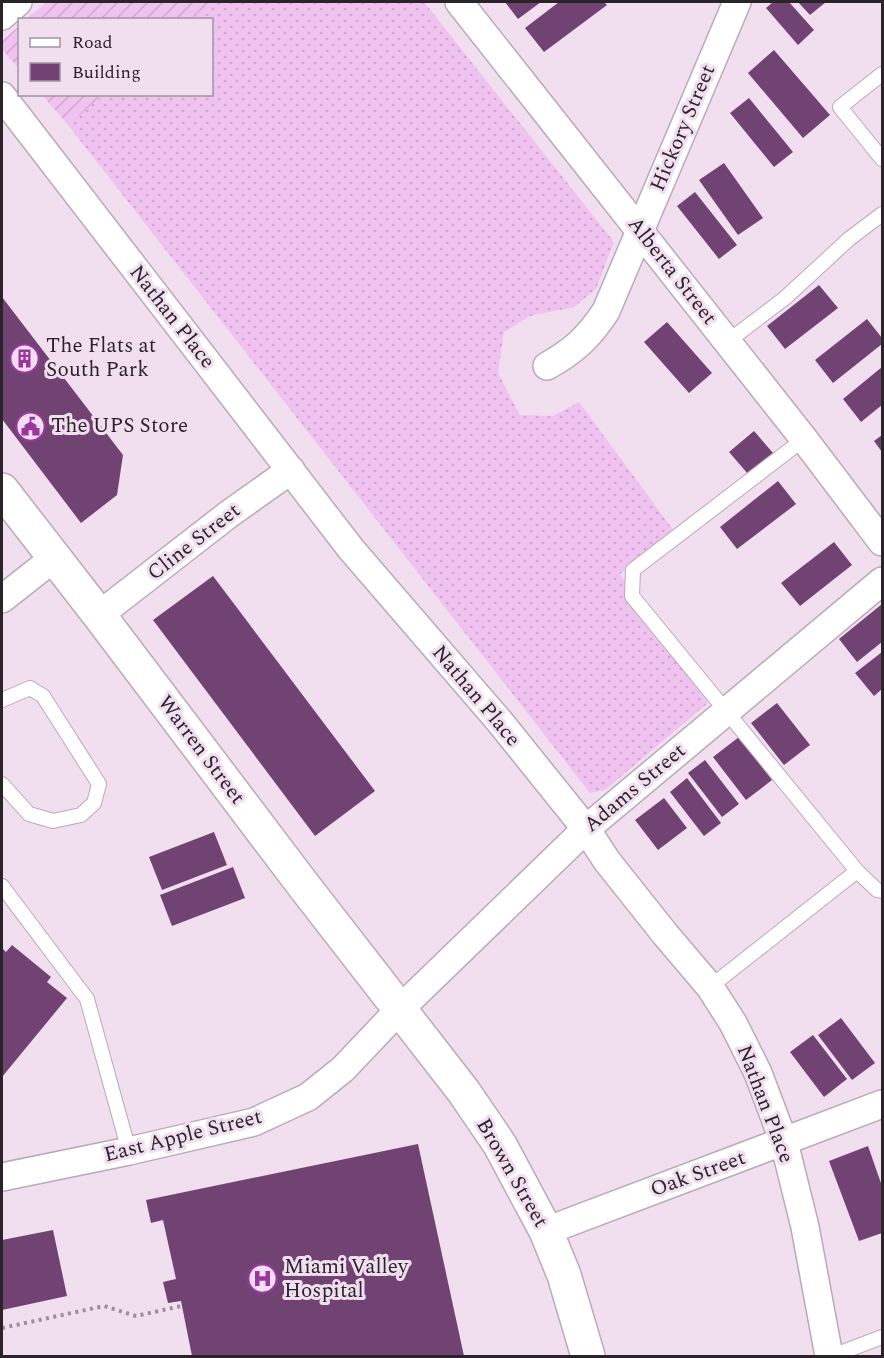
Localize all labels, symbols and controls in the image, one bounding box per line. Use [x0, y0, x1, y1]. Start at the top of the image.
legend [18, 18, 213, 96]
text: Road [72, 29, 113, 56]
text: Building [72, 59, 141, 86]
street label: Hickory Street [642, 60, 724, 196]
street label: Alberta Street [619, 210, 725, 332]
street label: Nathan Place [121, 258, 223, 376]
place label: The Flats at South Park [46, 330, 156, 386]
building icon: The Flats at South Park [9, 342, 41, 374]
public building icon: The UPS Store [14, 410, 46, 442]
place label: The UPS Store [51, 410, 188, 442]
street label: Cline Street [141, 495, 247, 589]
street label: Nathan Place [424, 638, 528, 754]
street label: Warren Street [149, 689, 253, 811]
street label: Adams Street [577, 736, 693, 840]
street label: Nathan Place [728, 1040, 802, 1168]
street label: East Apple Street [101, 1101, 265, 1171]
street label: Brown Street [468, 1112, 556, 1234]
street label: Oak Street [646, 1142, 750, 1206]
place label: Miami Valley Hospital [284, 1251, 409, 1307]
hospital icon: Miami Valley Hospital [247, 1263, 279, 1295]

